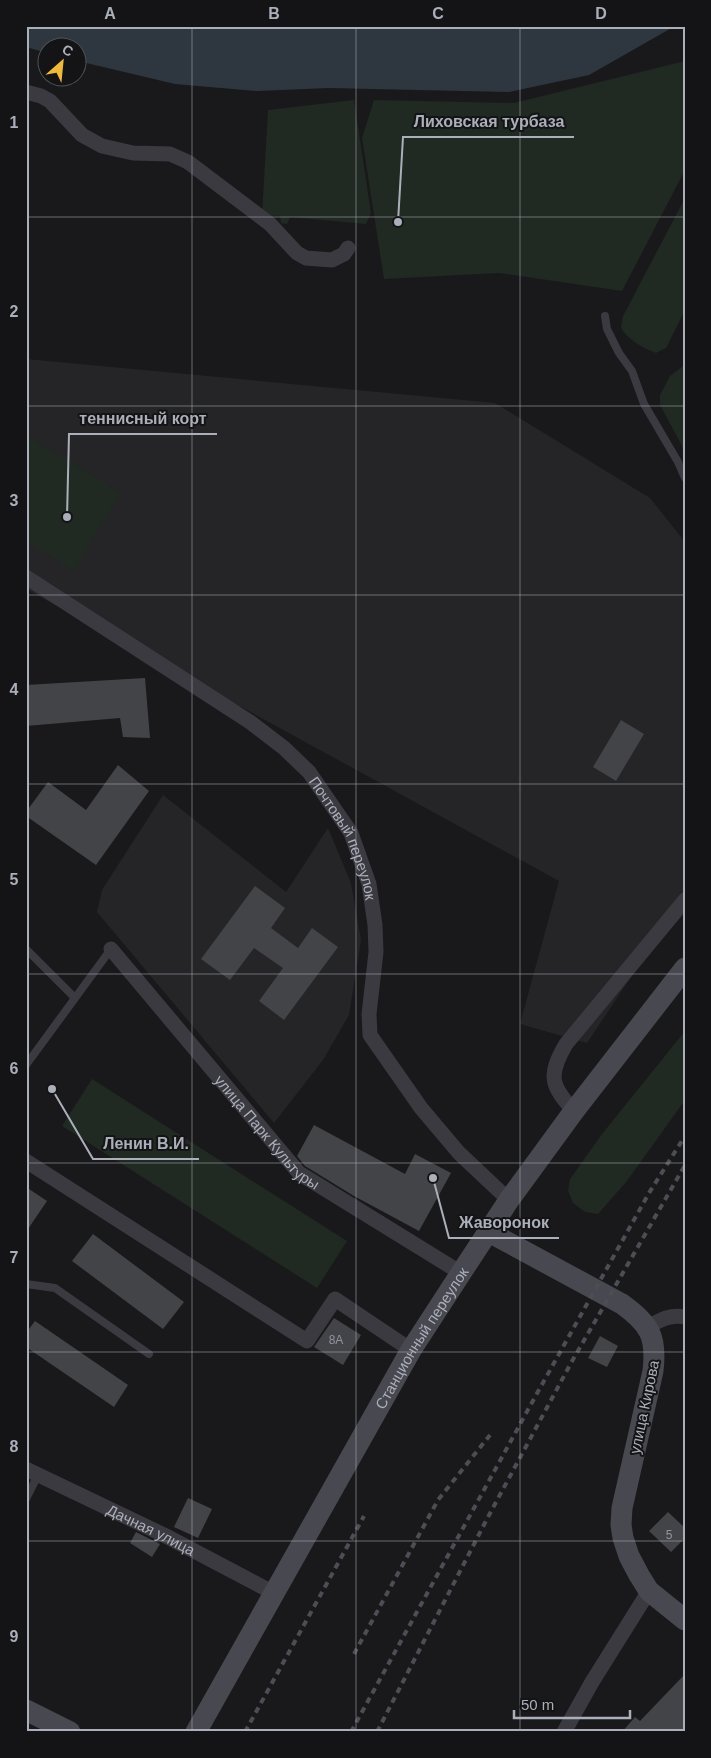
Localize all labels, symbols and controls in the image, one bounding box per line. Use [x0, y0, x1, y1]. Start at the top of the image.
text: A [104, 5, 116, 22]
text: B [268, 5, 280, 22]
text: C [432, 5, 444, 22]
text: D [595, 5, 607, 22]
north arrow [38, 38, 88, 88]
text: С [60, 41, 76, 60]
callout: Лиховская турбаза [403, 106, 574, 137]
text: Лиховская турбаза [414, 113, 564, 130]
text: 1 [10, 114, 19, 131]
text: 2 [10, 303, 19, 320]
callout: теннисный корт [69, 403, 217, 434]
text: теннисный корт [79, 410, 207, 427]
text: 3 [10, 492, 19, 509]
text: 4 [10, 681, 19, 698]
street label: Почтовый переулок [306, 773, 380, 902]
text: 5 [10, 871, 19, 888]
text: 6 [10, 1060, 19, 1077]
street label: улица Парк Культуры [212, 1071, 323, 1192]
callout: Ленин В.И. [93, 1128, 199, 1159]
text: Ленин В.И. [103, 1135, 189, 1152]
callout: Жаворонок [449, 1207, 559, 1238]
text: Жаворонок [458, 1214, 550, 1231]
text: 7 [10, 1249, 19, 1266]
street label: Станционный переулок [371, 1263, 471, 1412]
house number: 8А [329, 1333, 343, 1347]
street label: улица Кирова [626, 1358, 662, 1455]
text: 8 [10, 1438, 19, 1455]
street label: Дачная улица [104, 1501, 199, 1559]
house number: 5 [666, 1528, 673, 1542]
text: 9 [10, 1628, 19, 1645]
scale bar [514, 1688, 630, 1720]
text: 50 m [521, 1696, 554, 1713]

